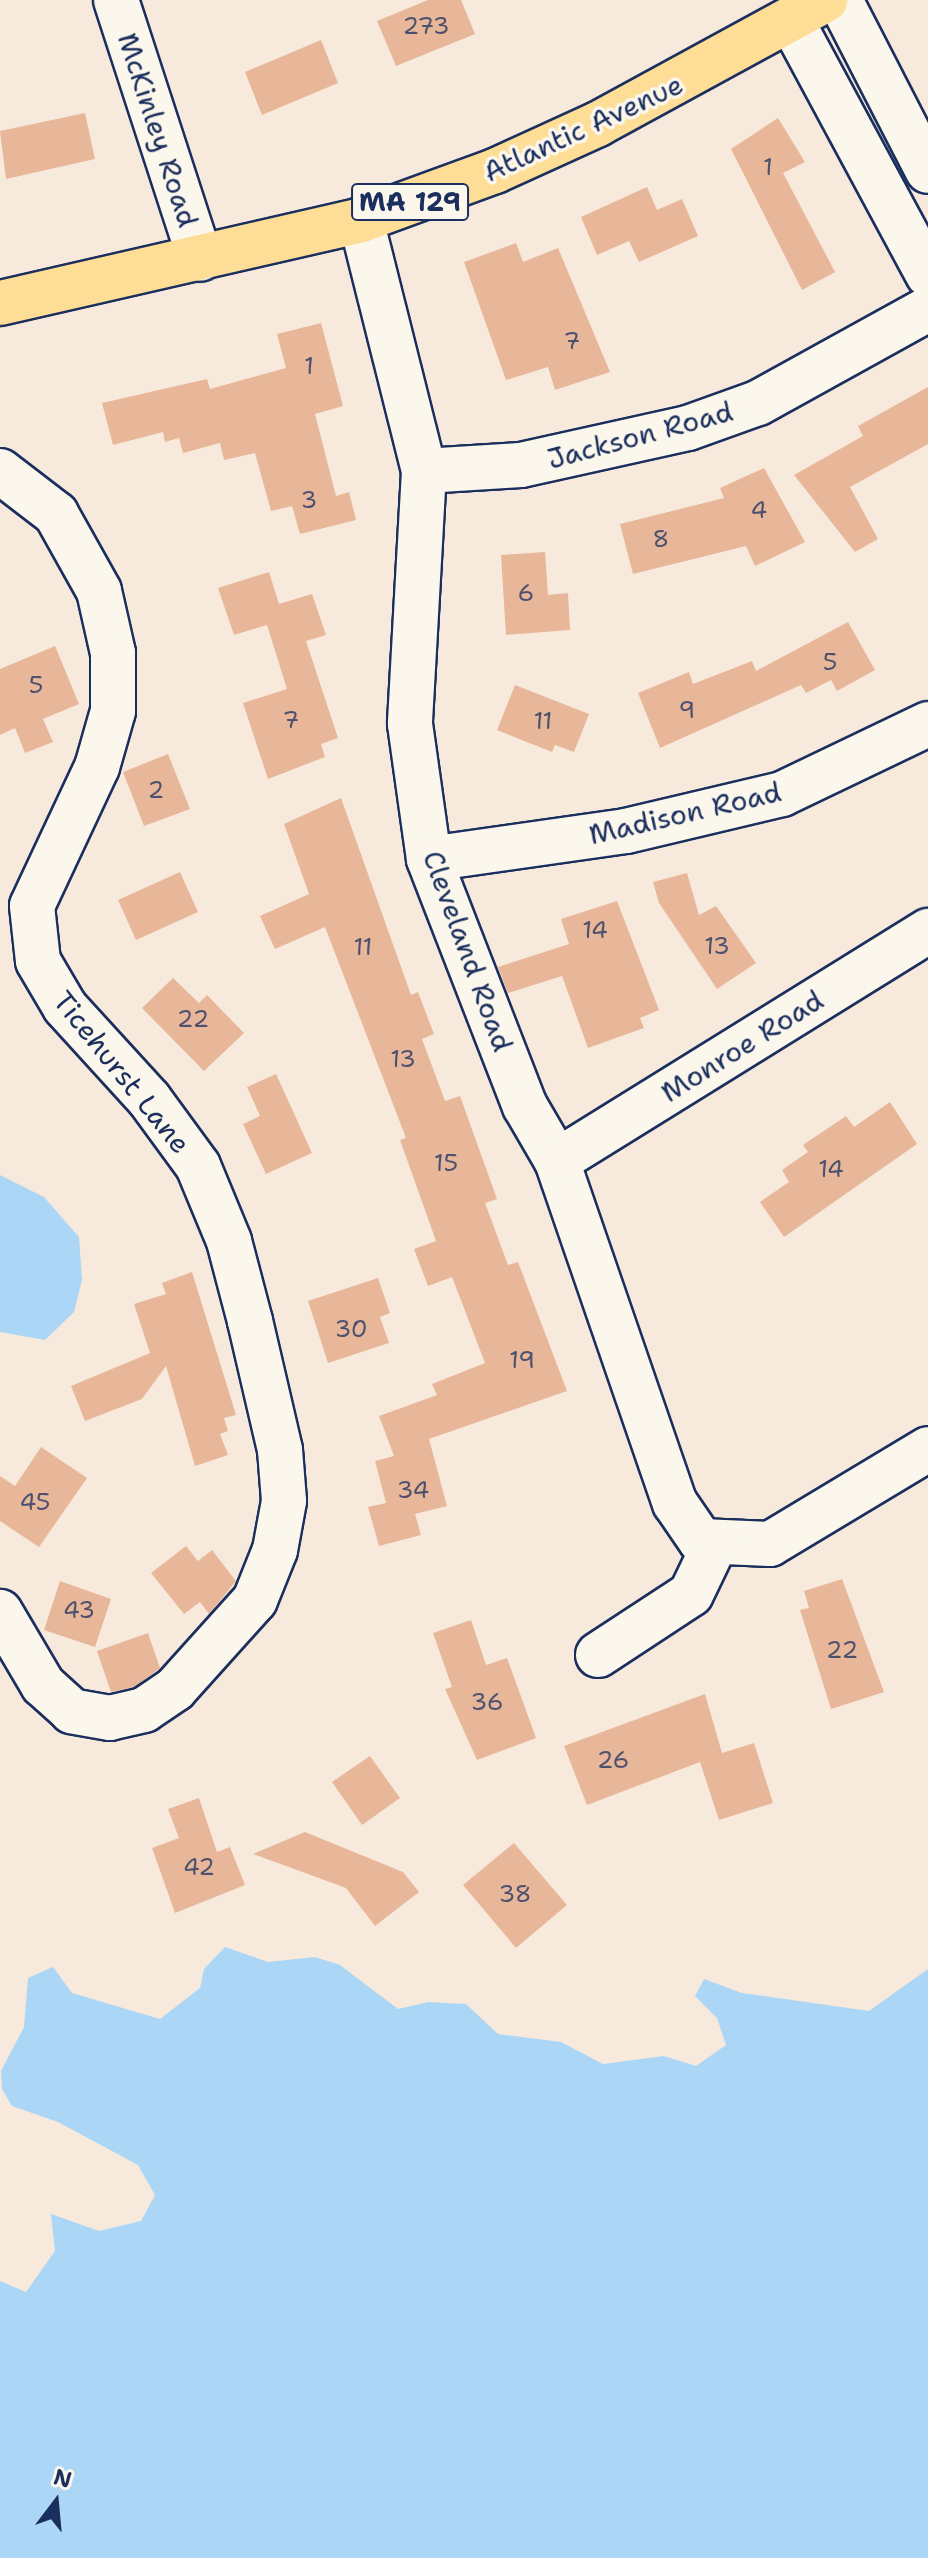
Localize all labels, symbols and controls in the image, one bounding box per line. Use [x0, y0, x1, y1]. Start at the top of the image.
house number: 273 [402, 13, 450, 41]
street label: McKinley Road [111, 29, 205, 231]
street label: Atlantic Avenue [478, 67, 688, 189]
house number: 1 [763, 154, 773, 182]
road number: MA 129 [350, 180, 470, 224]
house number: 7 [564, 328, 580, 356]
house number: 1 [304, 353, 314, 381]
street label: Jackson Road [544, 394, 736, 476]
house number: 3 [301, 487, 317, 515]
house number: 4 [751, 497, 767, 525]
house number: 8 [653, 526, 669, 554]
house number: 6 [518, 580, 534, 608]
house number: 5 [823, 649, 837, 677]
house number: 5 [29, 672, 43, 700]
house number: 9 [679, 697, 695, 725]
house number: 7 [283, 707, 299, 735]
house number: 11 [533, 708, 553, 736]
street label: Madison Road [586, 775, 784, 851]
house number: 2 [148, 777, 164, 805]
street label: Cleveland Road [416, 846, 520, 1056]
house number: 14 [582, 917, 608, 945]
house number: 13 [704, 933, 730, 961]
house number: 11 [353, 934, 373, 962]
street label: Monroe Road [655, 983, 829, 1109]
street label: Ticehurst Lane [46, 984, 198, 1160]
house number: 22 [177, 1006, 209, 1034]
house number: 13 [390, 1046, 416, 1074]
house number: 15 [434, 1150, 458, 1178]
house number: 14 [818, 1156, 844, 1184]
house number: 30 [334, 1316, 368, 1344]
house number: 19 [509, 1347, 535, 1375]
house number: 34 [397, 1477, 429, 1505]
house number: 45 [20, 1489, 50, 1517]
house number: 43 [63, 1597, 95, 1625]
house number: 22 [826, 1637, 858, 1665]
house number: 36 [471, 1689, 503, 1717]
house number: 26 [597, 1747, 629, 1775]
house number: 42 [183, 1854, 215, 1882]
house number: 38 [499, 1881, 531, 1909]
north arrow [16, 2462, 96, 2542]
text: N [50, 2462, 75, 2495]

